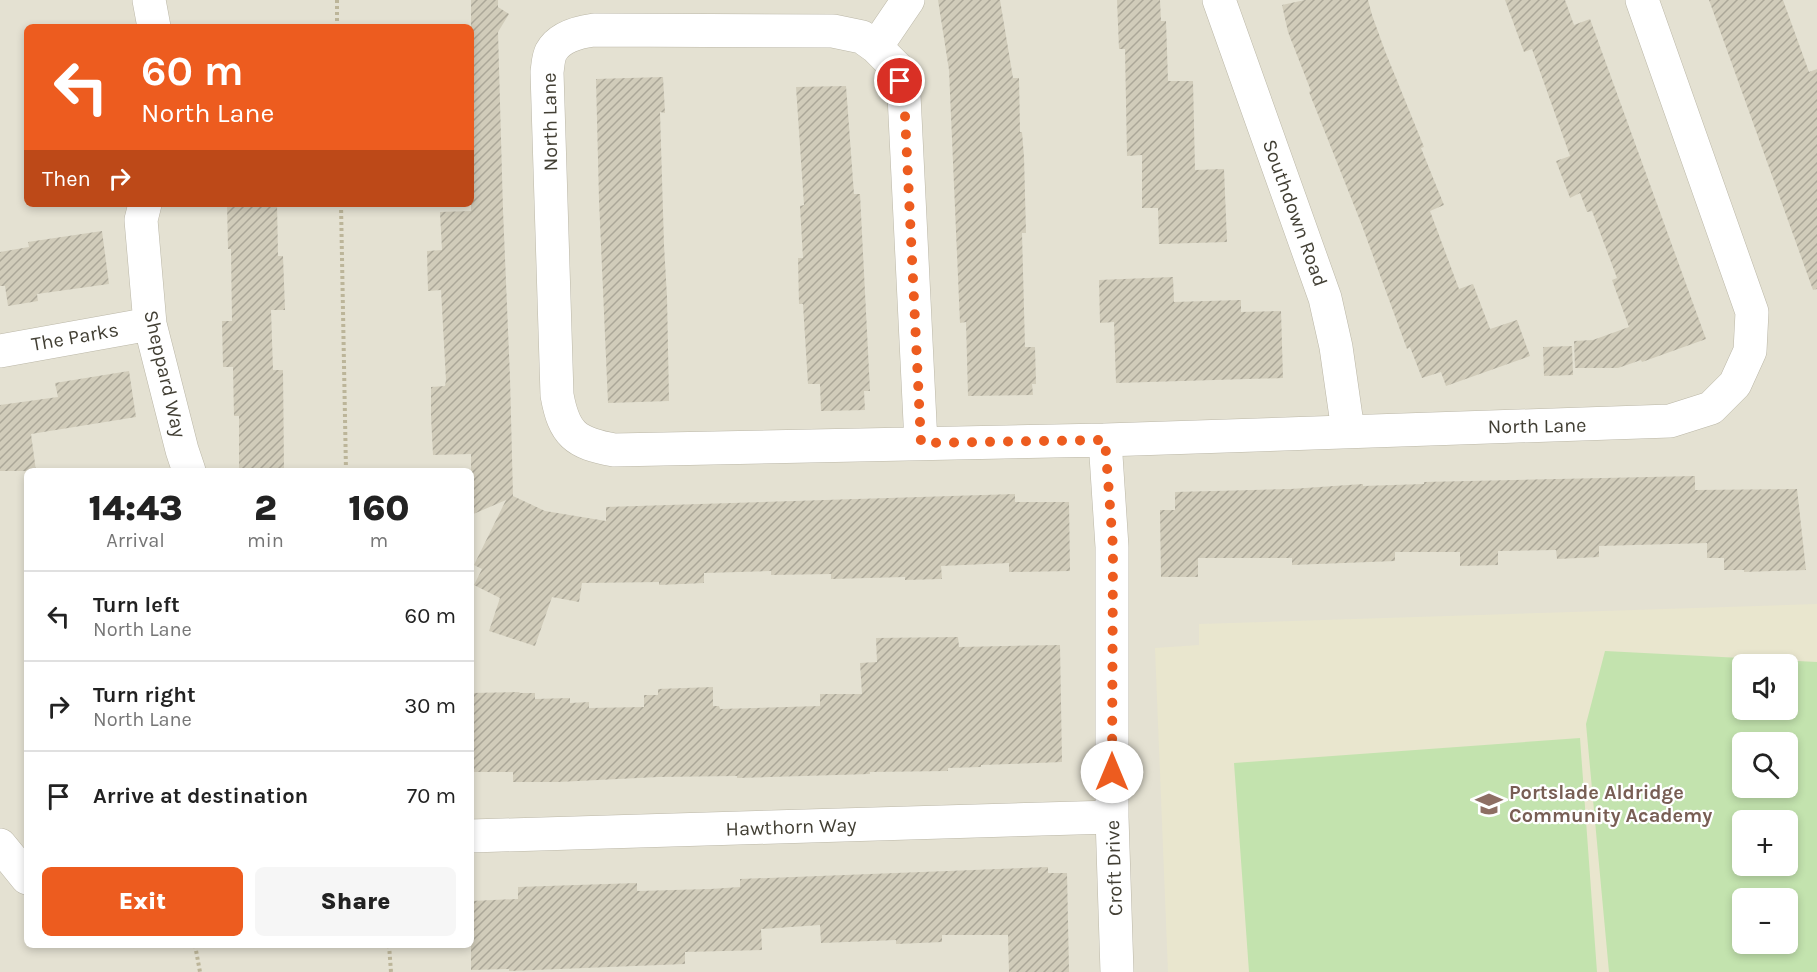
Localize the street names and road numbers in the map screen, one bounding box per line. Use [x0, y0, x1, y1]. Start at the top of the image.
street label: North Lane [538, 72, 562, 172]
street label: Southdown Road [1258, 136, 1332, 290]
street label: Sheppard Way [139, 308, 191, 440]
street label: The Parks [30, 318, 120, 356]
street label: North Lane [1487, 414, 1587, 438]
street label: Hawthorn Way [725, 813, 857, 841]
street label: Croft Drive [1101, 820, 1127, 916]

